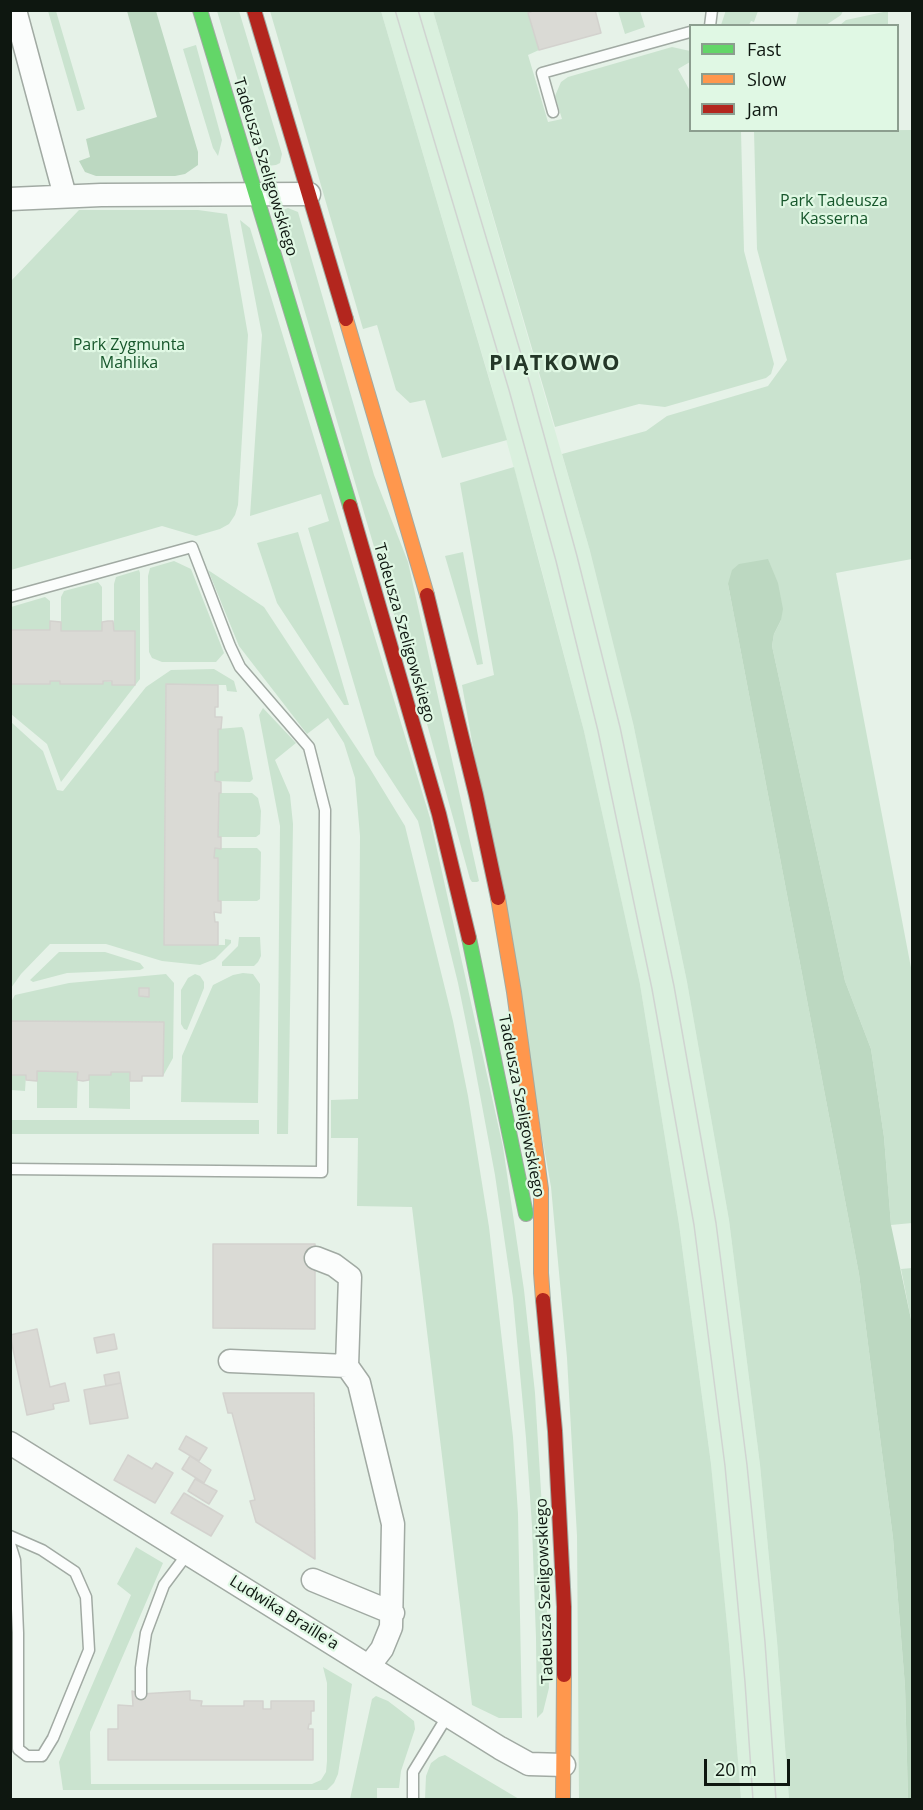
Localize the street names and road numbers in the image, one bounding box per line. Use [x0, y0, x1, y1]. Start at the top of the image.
street label: Tadeusza Szeligowskiego [229, 75, 301, 259]
street label: Tadeusza Szeligowskiego [369, 541, 439, 725]
street label: Tadeusza Szeligowskiego [494, 1013, 548, 1199]
street label: Tadeusza Szeligowskiego [532, 1498, 558, 1684]
street label: Ludwika Braille'a [226, 1572, 342, 1654]

